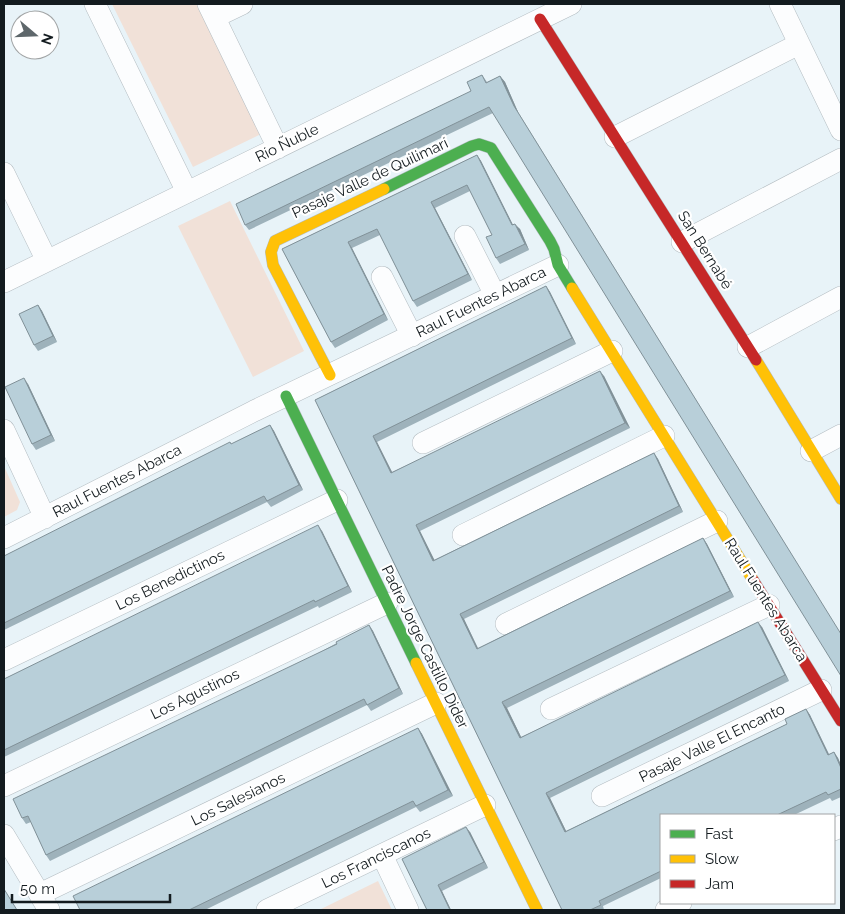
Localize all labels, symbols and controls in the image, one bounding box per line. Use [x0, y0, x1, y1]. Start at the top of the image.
north arrow [10, 10, 60, 60]
text: N [38, 32, 57, 47]
street label: Río Ñuble [252, 120, 322, 166]
street label: Pasaje Valle de Quilimarí [289, 134, 451, 222]
street label: San Bernabé [674, 208, 736, 293]
street label: Raul Fuentes Abarca [413, 263, 549, 341]
street label: Raul Fuentes Abarca [50, 441, 184, 521]
street label: Raul Fuentes Abarca [721, 535, 811, 665]
street label: Los Benedictinos [113, 546, 227, 614]
street label: Padre Jorge Castillo Dider [378, 562, 473, 732]
street label: Los Agustinos [148, 665, 242, 723]
street label: Pasaje Valle El Encanto [636, 700, 788, 786]
street label: Los Salesianos [188, 768, 288, 830]
legend [660, 814, 835, 904]
street label: Los Franciscanos [319, 824, 433, 892]
text: Fast [705, 825, 733, 843]
text: Slow [705, 850, 739, 868]
scale bar [12, 872, 170, 904]
text: Jam [705, 875, 734, 893]
text: 50 m [20, 880, 55, 898]

